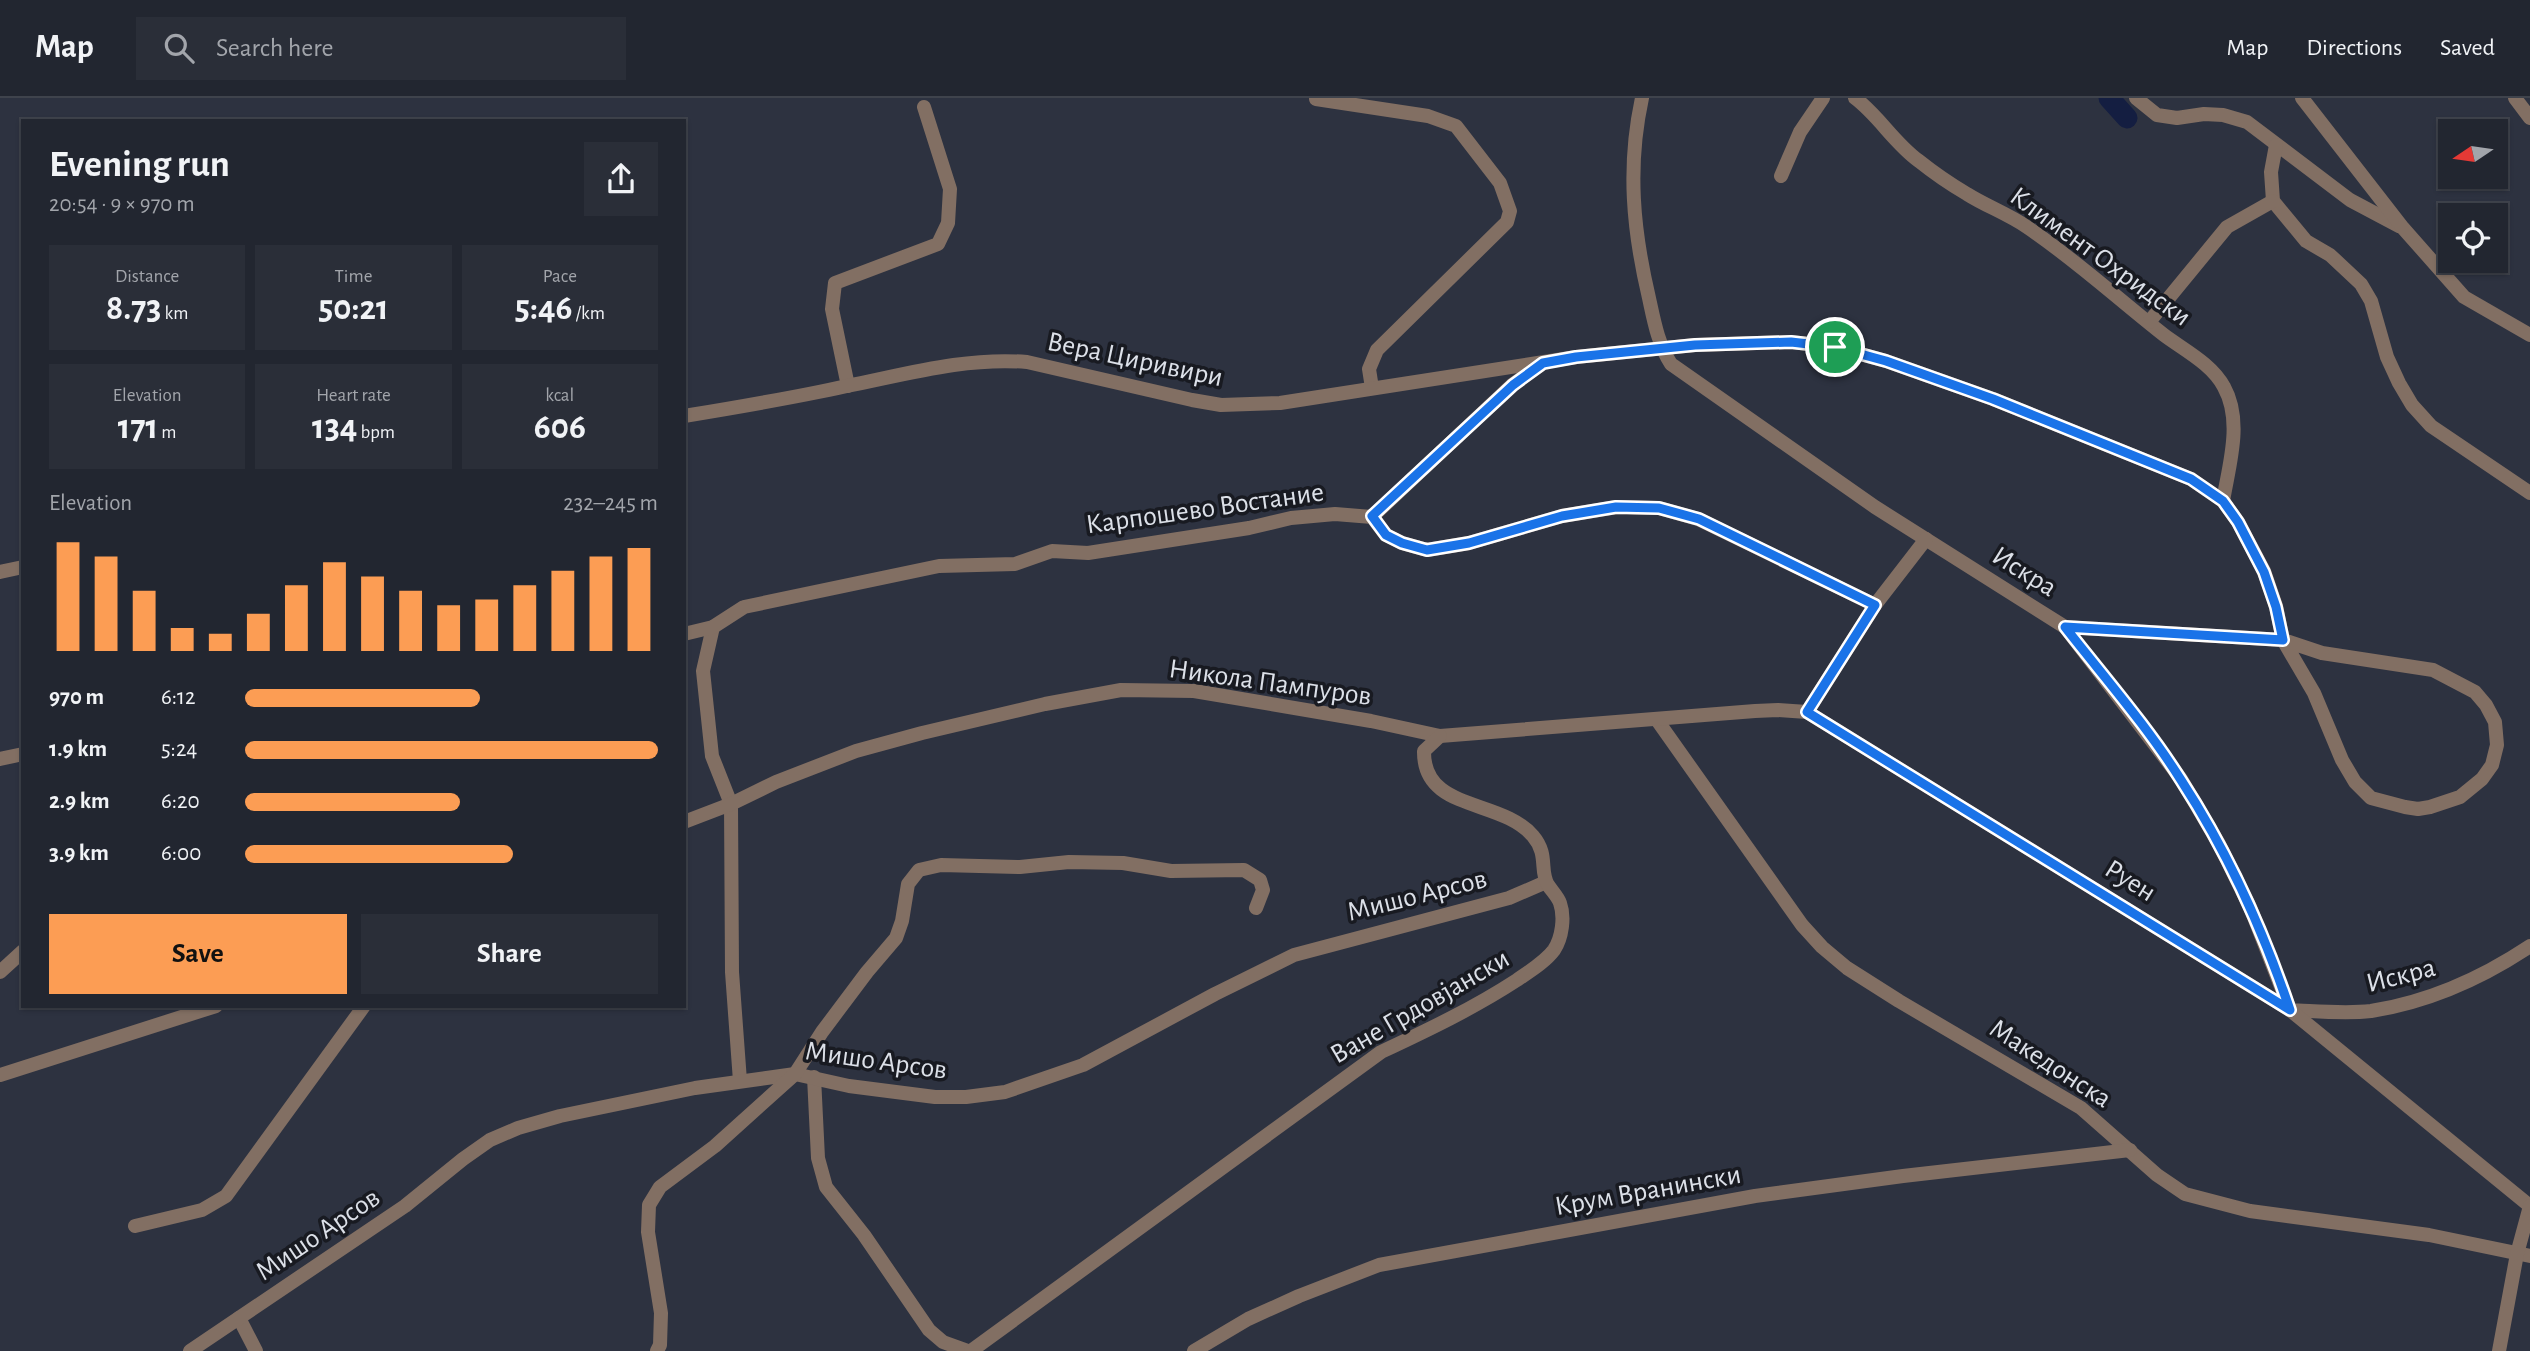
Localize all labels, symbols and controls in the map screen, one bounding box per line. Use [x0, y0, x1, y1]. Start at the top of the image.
search box [136, 17, 626, 80]
icon: search [160, 29, 198, 67]
text: Map [35, 31, 94, 64]
text: Search here [216, 35, 334, 61]
text: Map [2226, 36, 2268, 60]
text: Directions [2306, 36, 2402, 60]
text: Saved [2440, 36, 2495, 60]
north arrow [2438, 119, 2508, 189]
map controls [2438, 119, 2508, 273]
button: share [584, 142, 658, 216]
text: Evening run [49, 146, 230, 184]
street label: Климент Охридски [2004, 182, 2196, 332]
text: 20:54 · 9 × 970 m [49, 193, 195, 216]
button: locate [2438, 203, 2508, 273]
text: Distance [115, 267, 179, 286]
text: Time [335, 267, 372, 286]
text: Pace [543, 267, 577, 286]
text: 8.73 [106, 291, 161, 326]
text: 50:21 [318, 291, 389, 326]
text: 5:46 [515, 291, 572, 326]
text: km [161, 304, 188, 323]
text: /km [572, 304, 605, 323]
pin [1805, 317, 1865, 377]
street label: Вера Циривири [1045, 328, 1225, 392]
icon: arrive [1816, 328, 1854, 366]
text: Elevation [113, 386, 182, 405]
text: Heart rate [316, 386, 391, 405]
text: kcal [545, 386, 574, 405]
text: 171 [118, 410, 158, 445]
text: 134 [312, 410, 357, 445]
text: 606 [534, 410, 586, 445]
text: m [158, 423, 177, 442]
text: bpm [357, 423, 395, 442]
street label: Карпошево Востание [1084, 478, 1326, 540]
text: Elevation [49, 492, 132, 515]
text: 232–245 m [563, 492, 658, 515]
street label: Искра [1987, 542, 2061, 603]
street label: Никола Пампуров [1167, 655, 1373, 711]
text: 970 m [49, 686, 104, 709]
text: 6:12 [161, 686, 195, 709]
text: 1.9 km [49, 738, 107, 761]
text: 5:24 [161, 738, 197, 761]
text: 2.9 km [49, 790, 110, 813]
text: 6:20 [161, 790, 200, 813]
text: 3.9 km [49, 842, 109, 865]
text: 6:00 [161, 842, 201, 865]
street label: Руен [2100, 855, 2160, 907]
street label: Мишо Арсов [1344, 865, 1490, 927]
button: Save [49, 914, 347, 994]
button: Share [361, 914, 658, 994]
street label: Ване Грдовјански [1326, 944, 1514, 1070]
street label: Искра [2364, 954, 2439, 998]
street label: Македонска [1984, 1014, 2116, 1114]
street label: Мишо Арсов [803, 1037, 949, 1085]
street label: Крум Вранински [1553, 1161, 1743, 1221]
street label: Мишо Арсов [251, 1183, 385, 1287]

